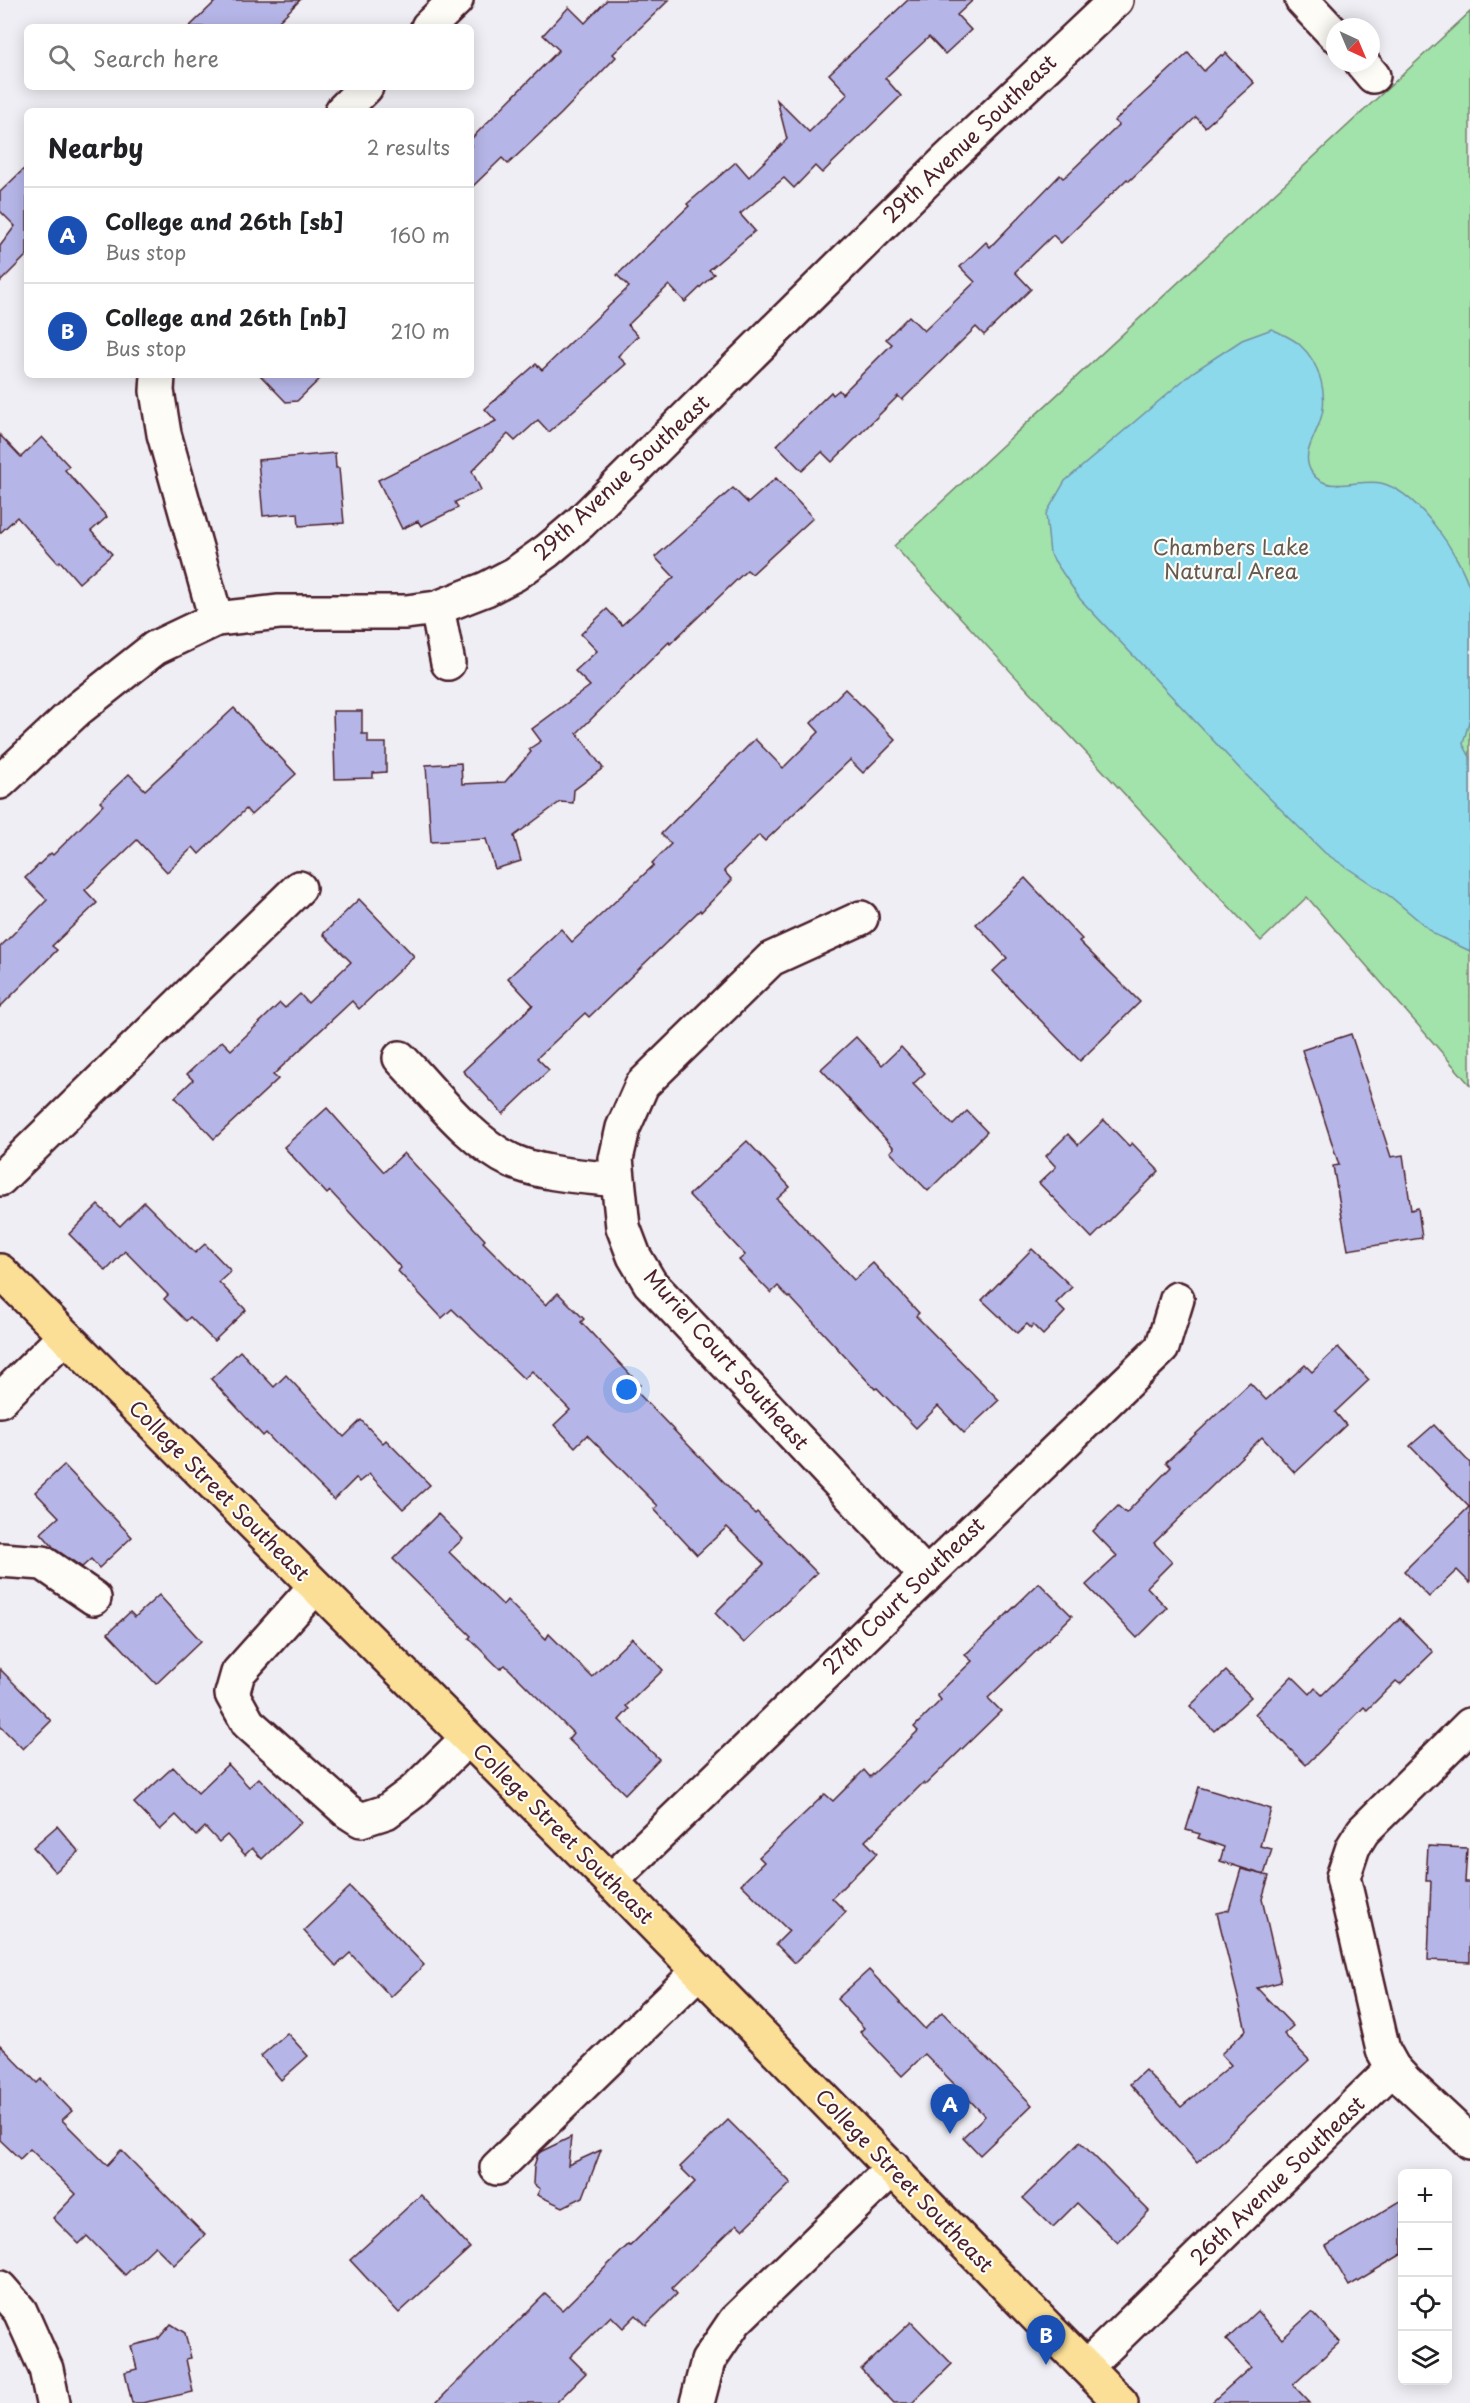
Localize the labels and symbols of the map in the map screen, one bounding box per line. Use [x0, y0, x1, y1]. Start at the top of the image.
north arrow [1326, 18, 1380, 72]
street label: 29th Avenue Southeast [874, 46, 1063, 229]
street label: 29th Avenue Southeast [525, 386, 716, 567]
park label: Chambers Lake Natural Area [1153, 530, 1309, 586]
street label: Muriel Court Southeast [637, 1261, 818, 1456]
your location [612, 1375, 641, 1404]
street label: College Street Southeast [122, 1392, 318, 1588]
street label: 27th Court Southeast [814, 1508, 991, 1681]
street label: College Street Southeast [466, 1735, 662, 1931]
street label: College Street Southeast [809, 2080, 1002, 2279]
pin: A [930, 2084, 970, 2134]
street label: 26th Avenue Southeast [1182, 2087, 1371, 2272]
pin: B [1026, 2316, 1066, 2365]

